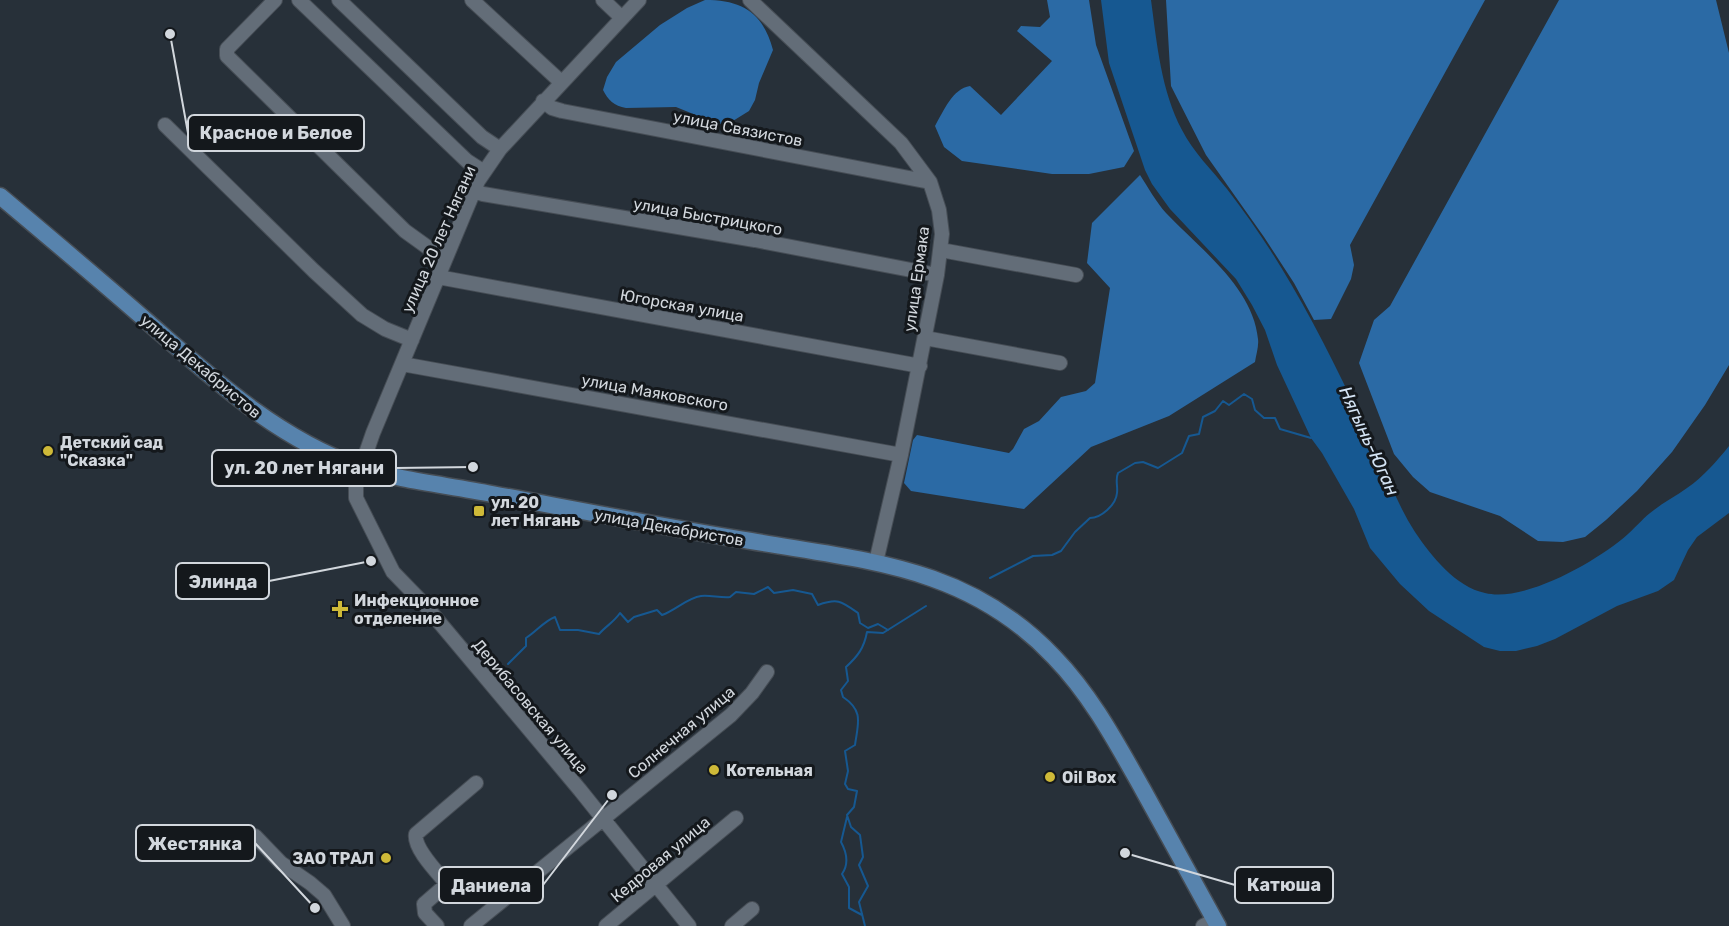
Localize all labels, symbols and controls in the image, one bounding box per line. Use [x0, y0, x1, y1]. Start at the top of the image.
street label: улица Связистов [672, 107, 804, 150]
callout: Красное и Белое [188, 115, 364, 151]
text: Красное и Белое [200, 122, 353, 144]
street label: улица 20 лет Нягани [397, 163, 479, 316]
street label: улица Быстрицкого [632, 194, 784, 239]
street label: улица Ермака [900, 225, 933, 333]
street label: Югорская улица [618, 285, 745, 326]
street label: улица Декабристов [137, 310, 265, 422]
street label: улица Маяковского [580, 370, 730, 415]
water label: Нягынь-Юган [1334, 383, 1404, 499]
place label: Детский сад "Сказка" [60, 433, 164, 470]
marker: Детский сад "Сказка" [41, 444, 55, 458]
callout: ул. 20 лет Нягани [212, 450, 396, 486]
text: ул. 20 лет Нягани [224, 457, 384, 479]
place label: ул. 20 лет Нягань [491, 493, 580, 530]
marker: ул. 20 лет Нягань [472, 504, 486, 518]
street label: улица Декабристов [593, 505, 745, 550]
callout: Элинда [176, 563, 269, 599]
text: Элинда [189, 571, 257, 593]
place label: Инфекционное отделение [354, 591, 479, 628]
marker: Инфекционное отделение [331, 600, 349, 618]
street label: Дерибасовская улица [469, 635, 592, 777]
street label: Солнечная улица [624, 682, 739, 783]
place label: Котельная [726, 761, 813, 780]
marker: Котельная [707, 763, 721, 777]
place label: Oil Box [1062, 768, 1117, 787]
marker: Oil Box [1043, 770, 1057, 784]
street label: Кедровая улица [607, 812, 714, 906]
callout: Жестянка [136, 825, 255, 861]
text: Жестянка [148, 833, 242, 855]
place label: ЗАО ТРАЛ [292, 849, 374, 868]
marker: ЗАО ТРАЛ [379, 851, 393, 865]
callout: Даниела [439, 867, 543, 903]
callout: Катюша [1235, 867, 1333, 903]
text: Катюша [1247, 874, 1321, 896]
text: Даниела [451, 875, 531, 897]

